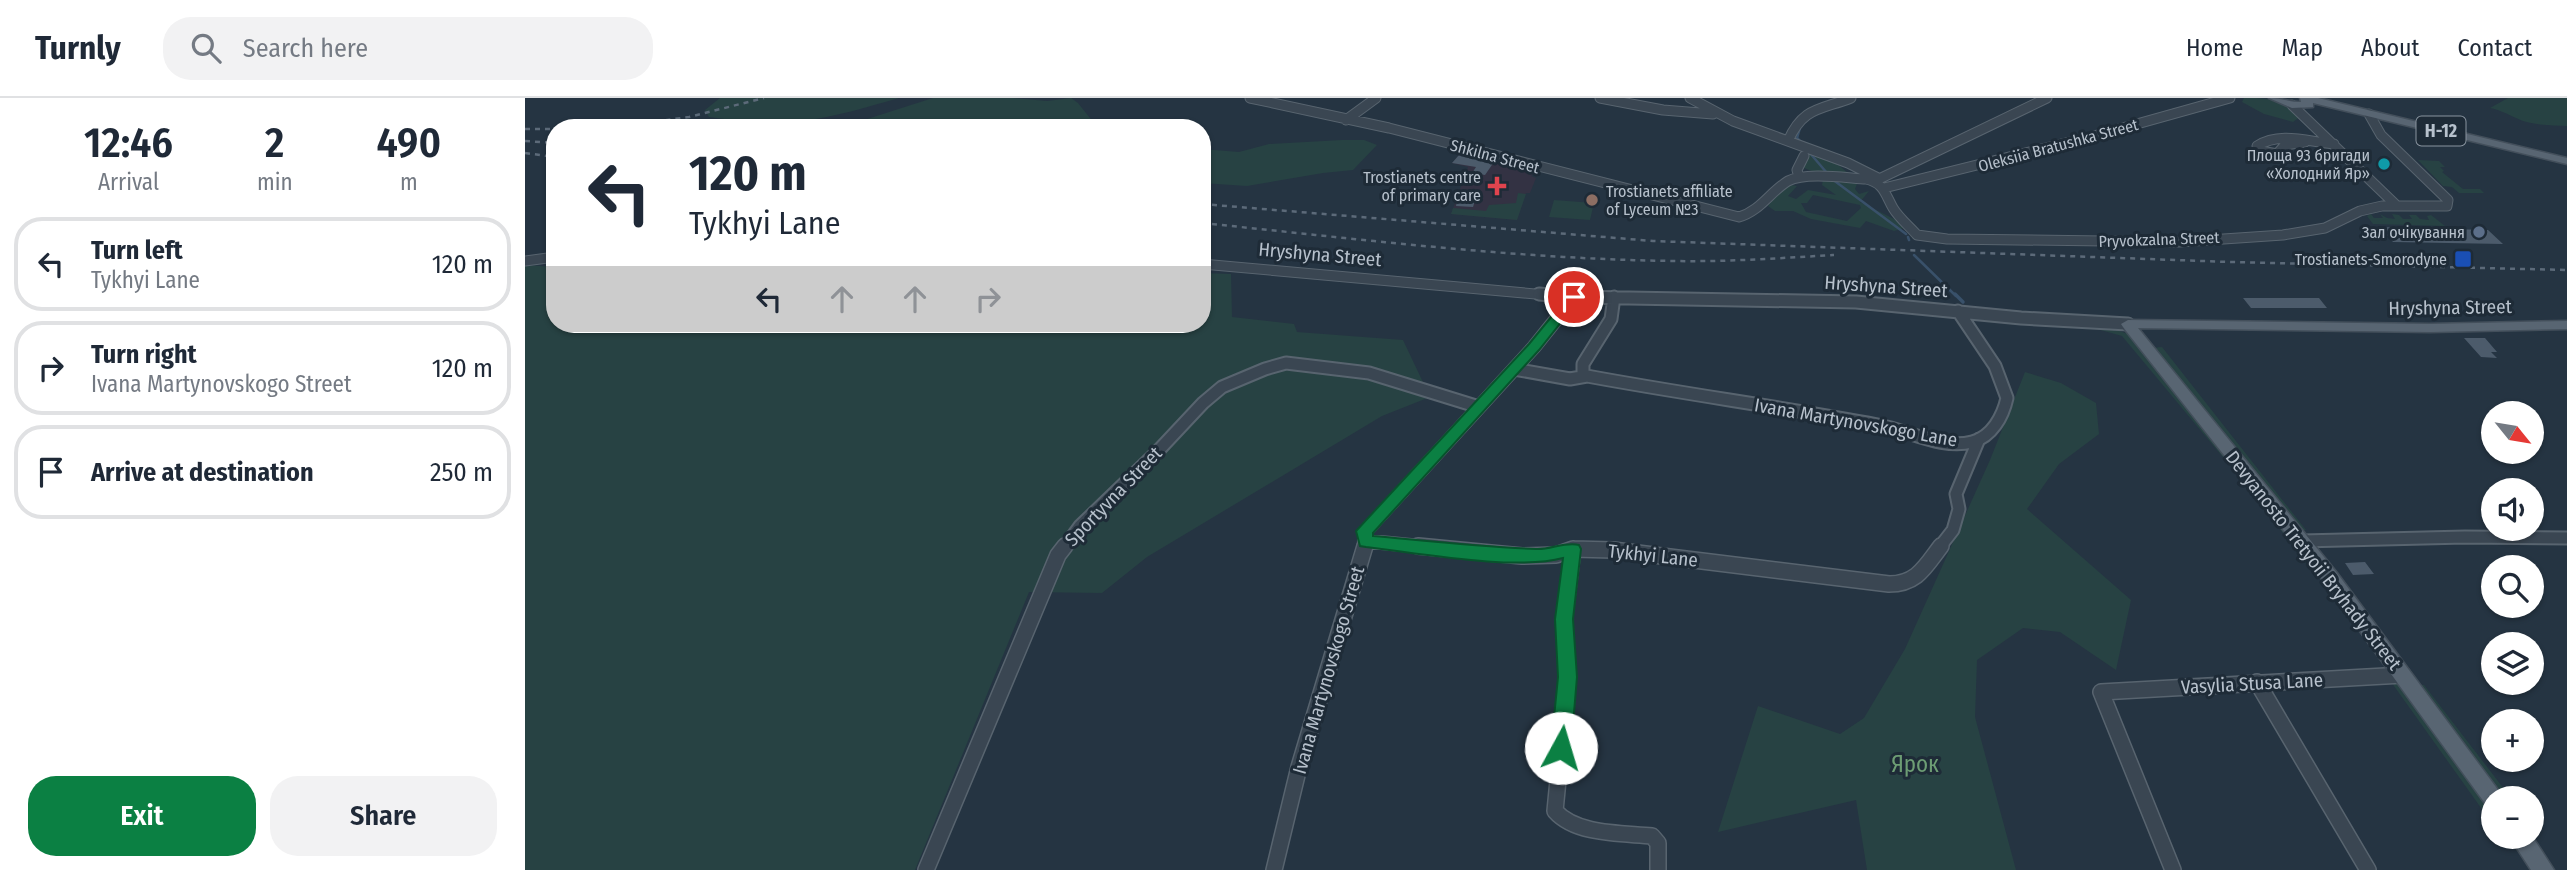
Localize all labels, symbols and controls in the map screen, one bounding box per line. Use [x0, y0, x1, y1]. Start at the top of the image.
search box [163, 17, 653, 80]
text: Turnly [35, 28, 121, 68]
icon: search [187, 29, 225, 67]
text: Search here [243, 33, 368, 64]
text: Home [2186, 34, 2243, 62]
text: Map [2281, 34, 2323, 62]
text: About [2361, 34, 2419, 62]
text: Contact [2457, 34, 2532, 62]
street label: Oleksiia Bratushka Street [1976, 115, 2141, 176]
road number: Н-12 [2417, 116, 2465, 146]
text: 12:46 [84, 118, 173, 168]
text: 2 [265, 118, 284, 168]
text: 490 [377, 118, 441, 168]
street label: Shkilna Street [1448, 135, 1542, 178]
text: 120 m [689, 144, 807, 203]
place label: Площа 93 бригади «Холодний Яр» [2247, 146, 2370, 183]
icon: left [574, 147, 665, 238]
marker: Площа 93 бригади «Холодний Яр» [2376, 156, 2392, 172]
text: Arrival [98, 168, 159, 196]
text: min [257, 168, 293, 196]
text: m [400, 168, 418, 196]
place label: Trostianets centre of primary care [1363, 168, 1481, 205]
marker: Trostianets centre of primary care [1487, 176, 1507, 196]
place label: Trostianets affiliate of Lyceum №3 [1606, 182, 1733, 219]
marker: Trostianets affiliate of Lyceum №3 [1584, 192, 1600, 208]
text: Tykhyi Lane [689, 204, 841, 242]
place label: Зал очікування [2362, 223, 2465, 242]
marker: Зал очікування [2471, 224, 2487, 240]
street label: Pryvokzalna Street [2098, 228, 2221, 251]
text: Turn left [91, 235, 183, 266]
street label: Hryshyna Street [1257, 238, 1383, 271]
icon: left [32, 245, 70, 283]
text: 120 m [432, 249, 493, 280]
marker: Trostianets-Smorodyne [2453, 249, 2473, 269]
place label: Trostianets-Smorodyne [2295, 250, 2447, 269]
text: Tykhyi Lane [91, 266, 200, 294]
pin [1544, 267, 1604, 327]
street label: Hryshyna Street [1824, 271, 1949, 302]
icon: arrive [1555, 278, 1593, 316]
icon: left [750, 280, 788, 318]
icon: ahead [823, 280, 861, 318]
icon: ahead [896, 280, 934, 318]
icon: right [969, 280, 1007, 318]
street label: Hryshyna Street [2388, 295, 2513, 320]
text: Turn right [91, 339, 197, 370]
icon: right [32, 349, 70, 387]
text: 120 m [432, 353, 493, 384]
text: Ivana Martynovskogo Street [91, 370, 352, 398]
street label: Ivana Martynovskogo Lane [1753, 393, 1959, 452]
north arrow [2481, 401, 2545, 464]
map controls [2481, 401, 2544, 849]
street label: Sportyvna Street [1060, 441, 1167, 551]
street label: Devyanosto Tretyoii Bryhady Street [2221, 446, 2407, 675]
icon: arrive [32, 453, 70, 491]
text: Arrive at destination [91, 457, 314, 488]
text: 250 m [430, 457, 493, 488]
button: sound [2481, 478, 2544, 541]
street label: Tykhyi Lane [1607, 539, 1699, 572]
button: search [2481, 555, 2544, 618]
street label: Ivana Martynovskogo Street [1288, 563, 1369, 777]
button: layers [2481, 632, 2544, 695]
street label: Vasylia Stusa Lane [2180, 668, 2324, 699]
button: + [2481, 709, 2544, 772]
position arrow [1524, 711, 1598, 785]
park label: Ярок [1891, 750, 1939, 778]
button: Exit [28, 776, 256, 856]
button: Share [270, 776, 497, 856]
button: − [2481, 786, 2544, 849]

